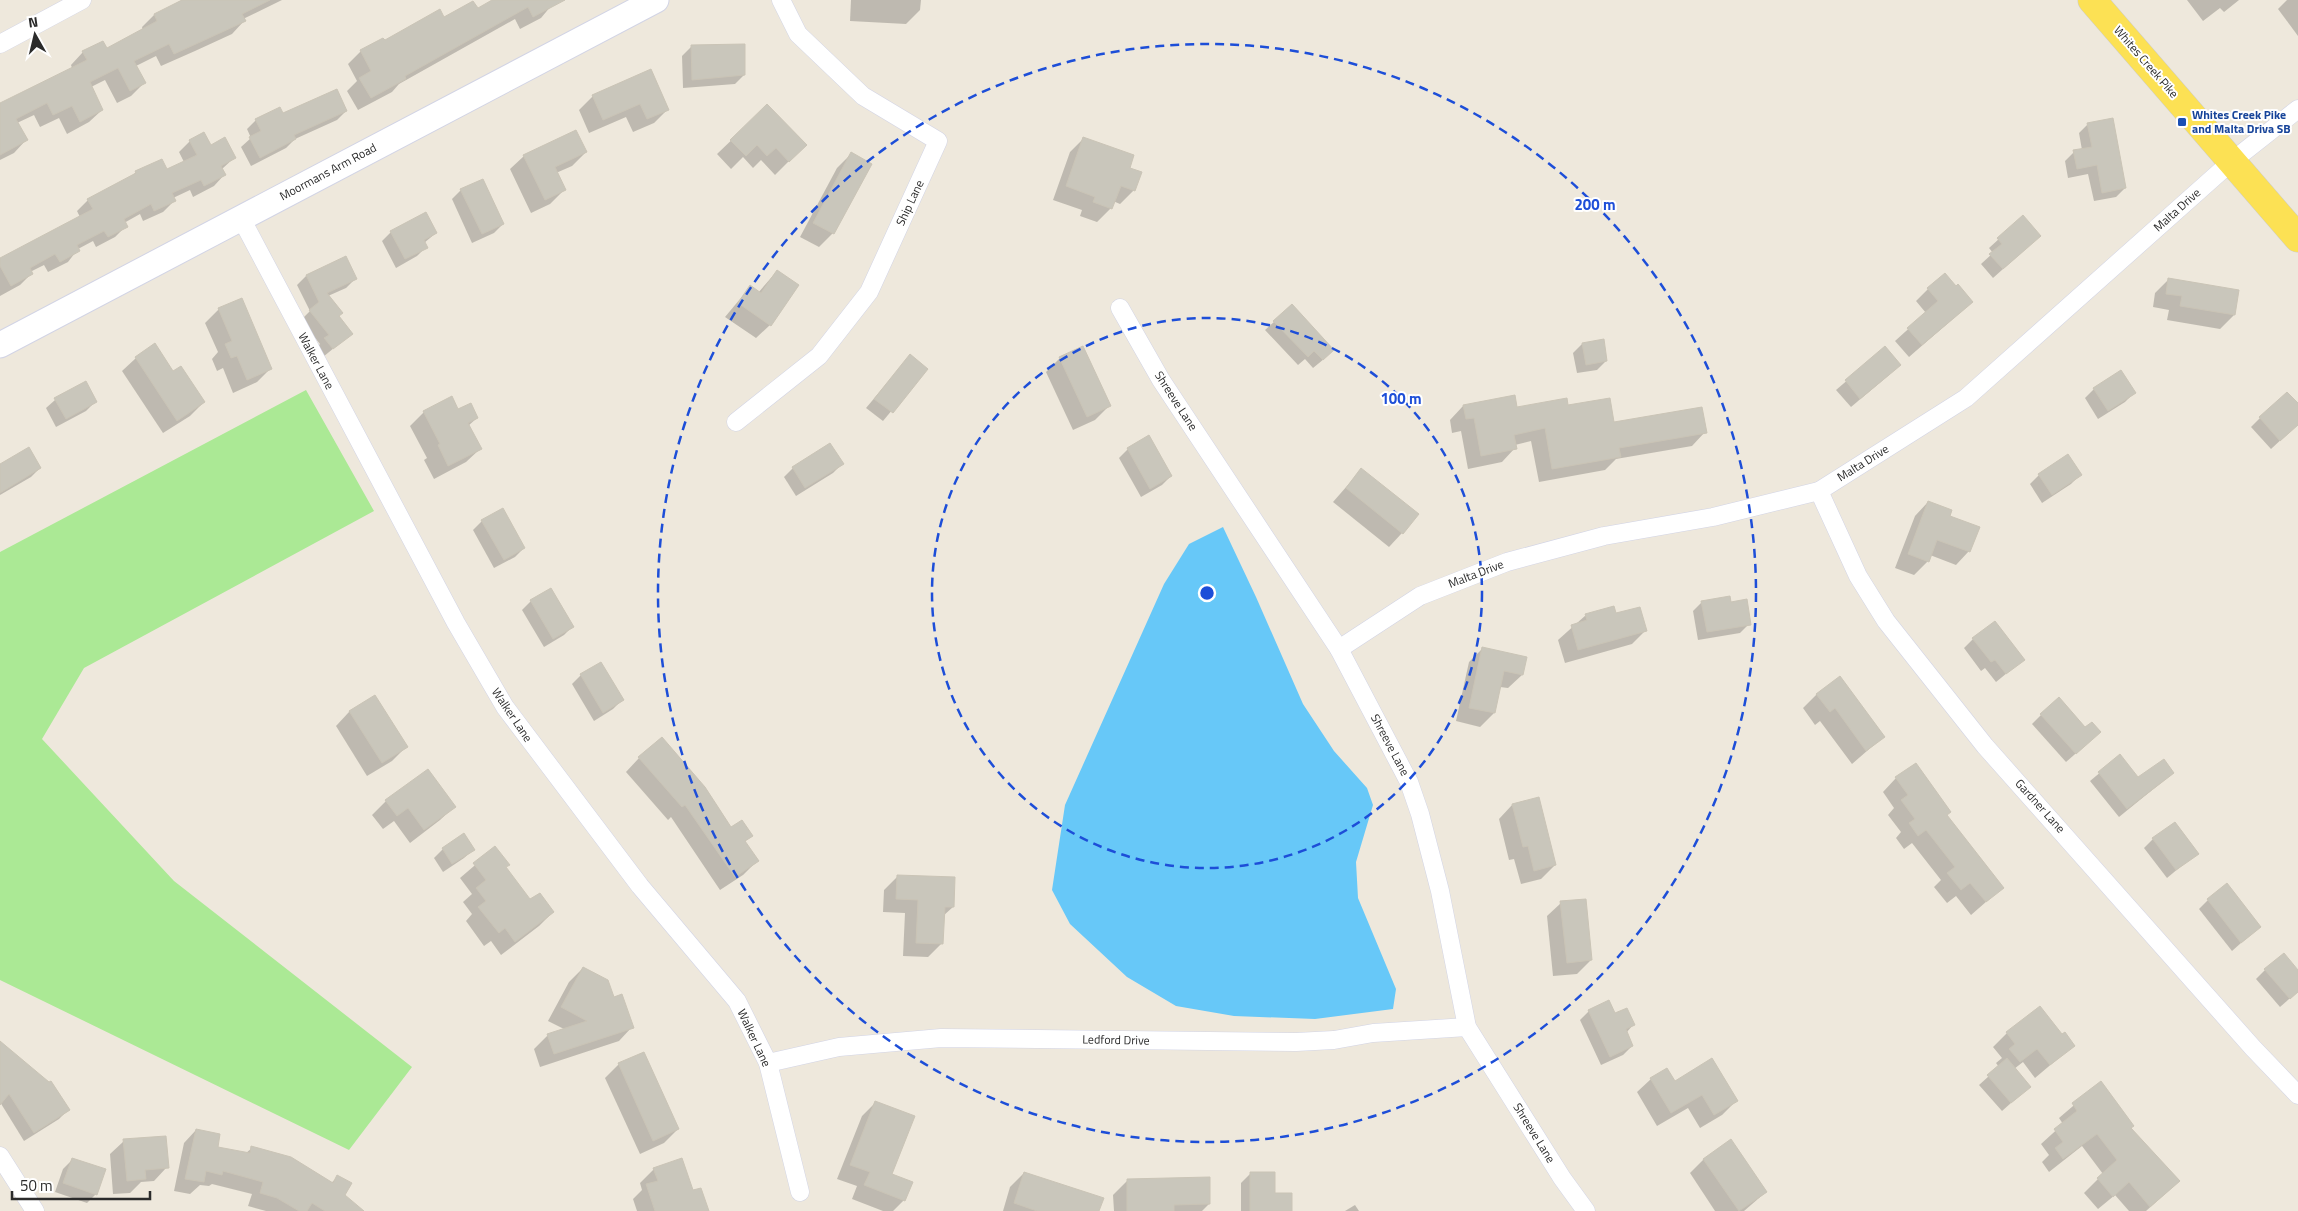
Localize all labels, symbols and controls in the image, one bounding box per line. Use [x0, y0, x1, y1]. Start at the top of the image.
north arrow [10, 10, 60, 60]
text: N [27, 11, 39, 33]
street label: Whites Creek Pike [2109, 21, 2183, 102]
place label: Whites Creek Pike and Malta Driva SB [2192, 105, 2291, 138]
marker: Whites Creek Pike and Malta Driva SB [2176, 116, 2188, 128]
street label: Moormans Arm Road [276, 138, 380, 205]
street label: Ship Lane [891, 177, 928, 229]
street label: Malta Drive [2149, 183, 2205, 236]
text: 200 m [1574, 193, 1616, 216]
street label: Walker Lane [294, 329, 339, 393]
street label: Shreeve Lane [1150, 367, 1203, 434]
text: 100 m [1380, 387, 1422, 410]
street label: Malta Drive [1833, 439, 1892, 486]
street label: Malta Drive [1445, 554, 1506, 593]
centre of rings [1198, 584, 1216, 602]
street label: Walker Lane [487, 684, 538, 746]
street label: Shreeve Lane [1366, 710, 1415, 779]
street label: Gardner Lane [2011, 774, 2070, 837]
street label: Walker Lane [733, 1006, 776, 1070]
street label: Ledford Drive [1082, 1029, 1150, 1050]
street label: Shreeve Lane [1508, 1099, 1560, 1166]
scale bar [12, 1168, 150, 1200]
text: 50 m [20, 1174, 53, 1197]

